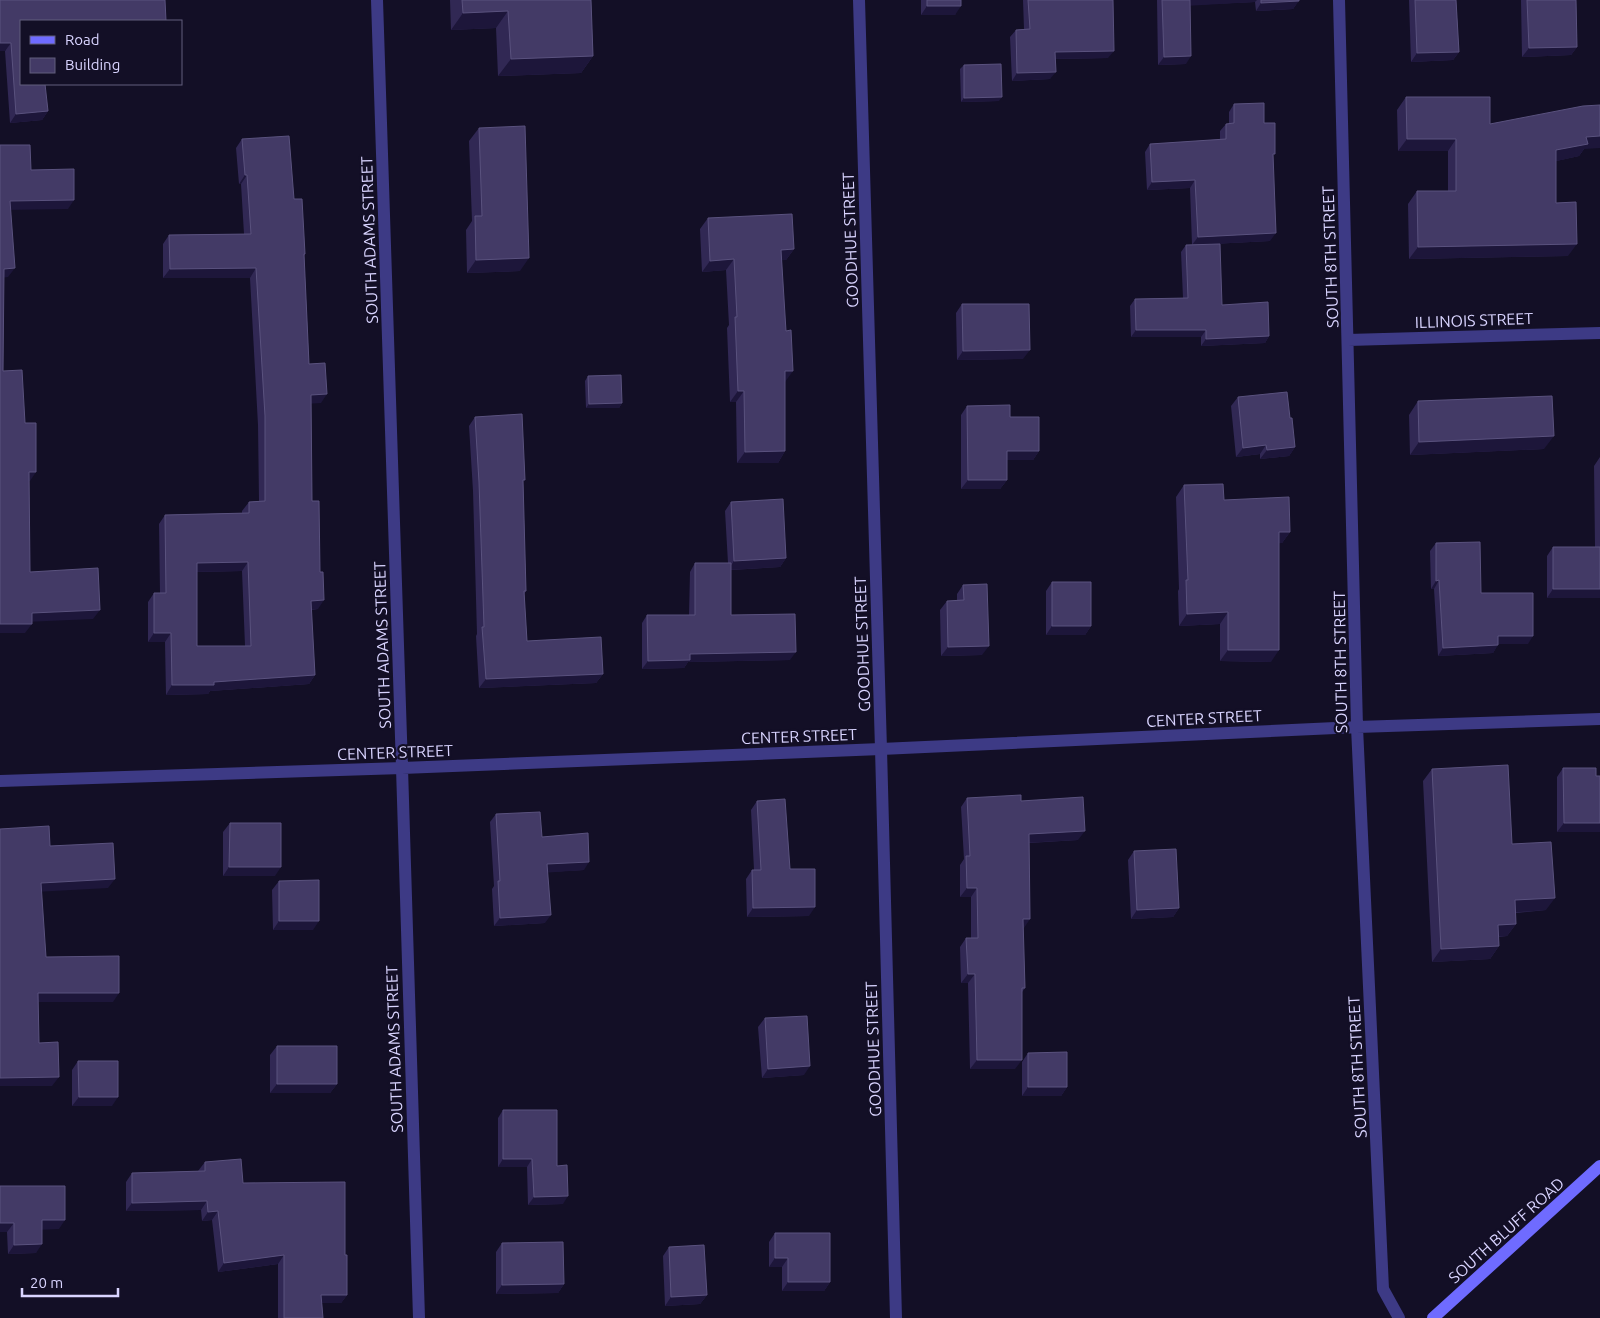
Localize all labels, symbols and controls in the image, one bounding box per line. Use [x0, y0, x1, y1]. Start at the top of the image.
legend [20, 20, 182, 85]
text: Road [65, 31, 100, 48]
text: Building [65, 56, 120, 73]
street label: SOUTH ADAMS STREET [357, 156, 381, 324]
street label: GOODHUE STREET [839, 172, 861, 308]
street label: SOUTH 8TH STREET [1319, 186, 1341, 328]
street label: ILLINOIS STREET [1414, 309, 1534, 331]
street label: SOUTH ADAMS STREET [370, 561, 394, 729]
street label: GOODHUE STREET [851, 576, 873, 712]
street label: SOUTH 8TH STREET [1330, 591, 1350, 733]
street label: CENTER STREET [1146, 706, 1262, 730]
street label: CENTER STREET [741, 725, 857, 747]
street label: CENTER STREET [337, 741, 453, 763]
street label: SOUTH ADAMS STREET [382, 965, 406, 1133]
street label: GOODHUE STREET [862, 981, 884, 1117]
street label: SOUTH 8TH STREET [1344, 995, 1370, 1139]
street label: SOUTH BLUFF ROAD [1445, 1173, 1567, 1287]
scale bar [22, 1266, 119, 1298]
text: 20 m [30, 1274, 63, 1291]

